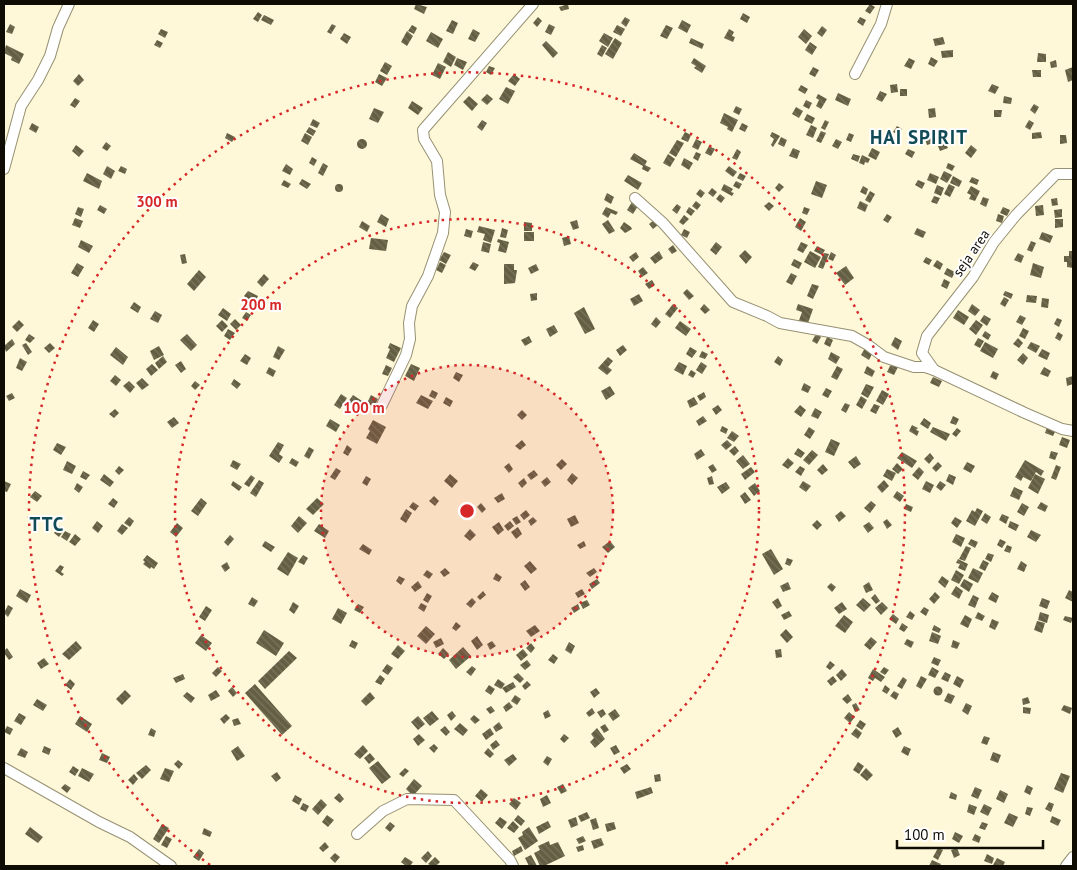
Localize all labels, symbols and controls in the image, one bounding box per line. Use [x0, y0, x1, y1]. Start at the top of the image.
district label: HAI SPIRIT [870, 125, 968, 149]
text: 300 m [136, 192, 178, 211]
street label: seja area [949, 226, 993, 280]
text: 200 m [240, 295, 282, 314]
text: 100 m [343, 398, 385, 417]
centre of rings [458, 502, 476, 520]
district label: TTC [30, 512, 64, 536]
scale bar [897, 818, 1043, 850]
text: 100 m [904, 825, 945, 844]

